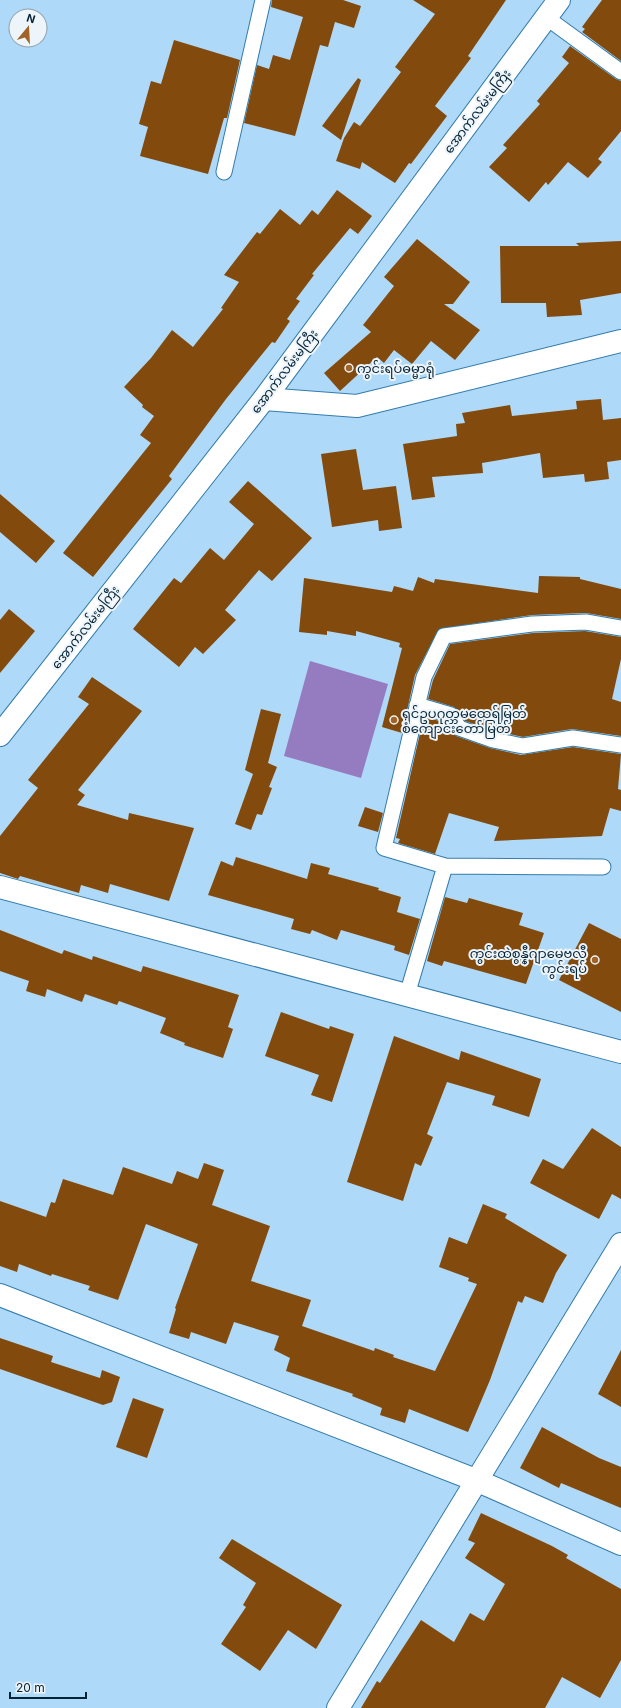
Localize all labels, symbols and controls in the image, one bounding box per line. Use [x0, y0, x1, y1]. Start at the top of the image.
north arrow [8, 8, 48, 48]
text: N [25, 11, 37, 26]
street label: အောက်လမ်းမကြီး [440, 66, 516, 158]
street label: အောက်လမ်းမကြီး [247, 326, 323, 418]
place label: ကွင်းရပ်ဓမ္မာရုံ [357, 360, 435, 379]
marker: ကွင်းရပ်ဓမ္မာရုံ [344, 363, 354, 373]
street label: အောက်လမ်းမကြီး [48, 582, 125, 674]
place label: ရှင်ဥပဂုတ္တမထေရ်မြတ် စံကျောင်းတော်မြတ် [402, 705, 527, 739]
marker: ရှင်ဥပဂုတ္တမထေရ်မြတ် စံကျောင်းတော်မြတ် [389, 715, 399, 725]
place label: ကွင်းထဲစွန္နီဂျာမေဗလီ ကွင်းရပ် [470, 945, 587, 979]
marker: ကွင်းထဲစွန္နီဂျာမေဗလီ ကွင်းရပ် [590, 955, 600, 965]
scale bar [10, 1674, 86, 1700]
text: 20 m [16, 1680, 45, 1695]

